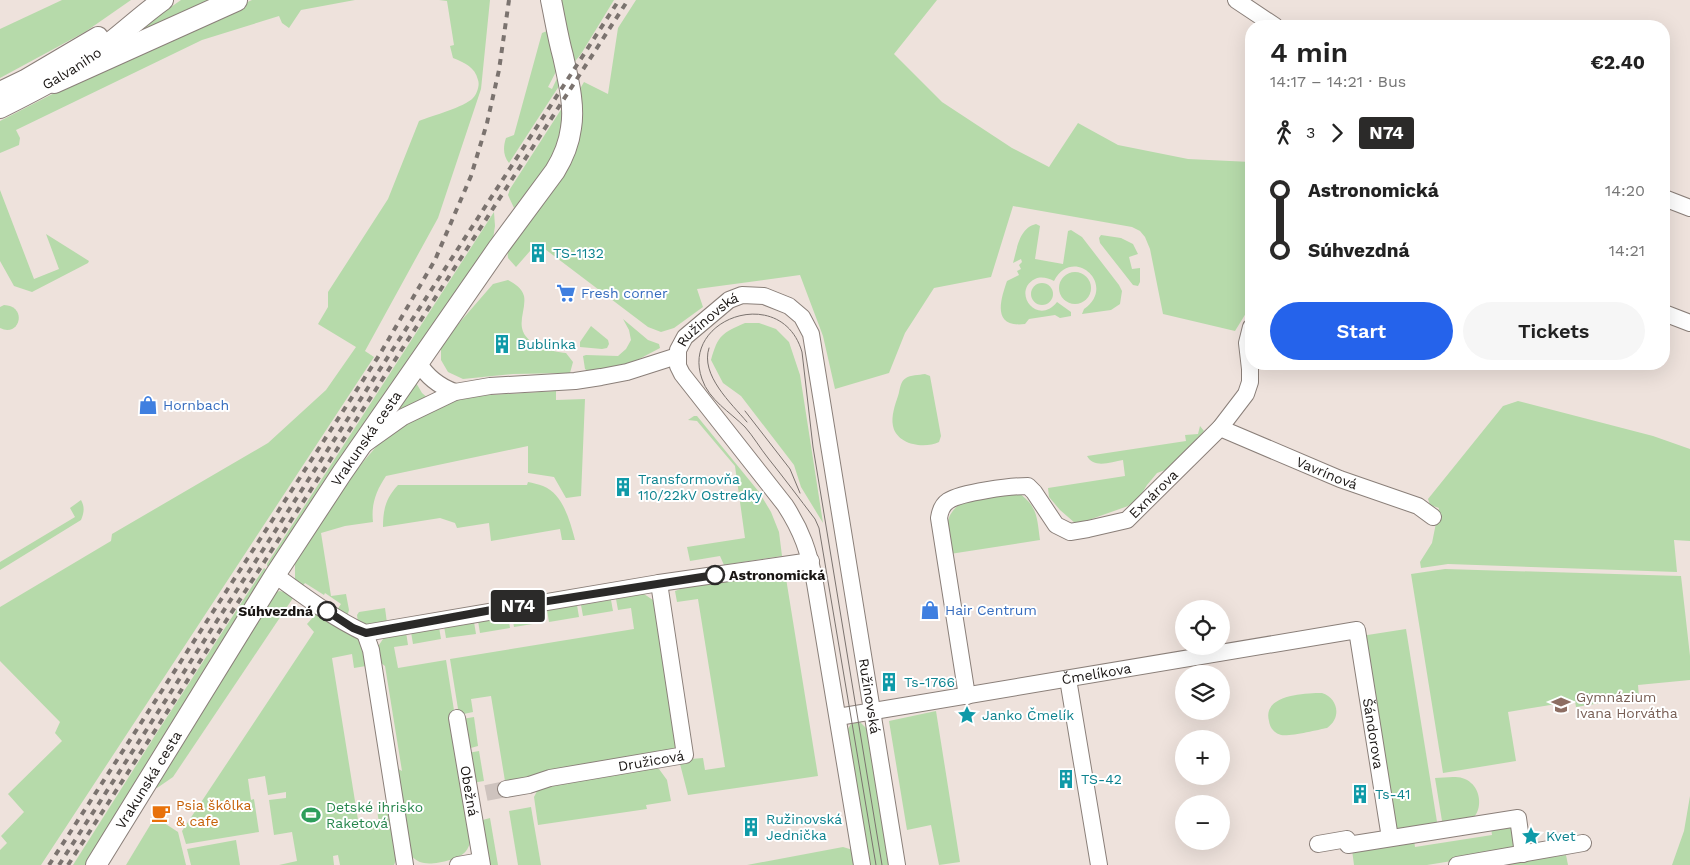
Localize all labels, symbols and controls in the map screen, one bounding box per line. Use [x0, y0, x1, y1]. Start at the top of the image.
text: 4 min [1270, 36, 1348, 69]
street label: Galvaniho [39, 44, 104, 93]
text: €2.40 [1590, 51, 1645, 74]
text: 14:17 – 14:21 · Bus [1270, 72, 1406, 91]
icon: walk [1270, 119, 1298, 147]
icon: forward [1323, 119, 1351, 147]
text: N74 [1369, 122, 1404, 143]
text: 3 [1306, 123, 1315, 142]
text: Astronomická [1308, 179, 1439, 202]
text: 14:20 [1605, 181, 1645, 200]
text: Súhvezdná [1308, 239, 1409, 262]
text: 14:21 [1609, 241, 1645, 260]
building icon: TS-1132 [527, 242, 549, 264]
place label: TS-1132 [553, 245, 604, 261]
supermarket icon: Fresh corner [555, 282, 577, 304]
place label: Fresh corner [581, 285, 668, 301]
street label: Ružinovská [673, 289, 741, 349]
button: Start [1270, 302, 1453, 360]
button: Tickets [1463, 302, 1645, 360]
building icon: Bublinka [491, 333, 513, 355]
place label: Bublinka [517, 336, 576, 352]
street label: Vrakunská cesta [328, 388, 405, 489]
shop icon: Hornbach [137, 394, 159, 416]
place label: Hornbach [163, 397, 229, 413]
street label: Vavrínová [1294, 453, 1360, 492]
street label: Exnárova [1126, 466, 1181, 521]
place label: Transformovňa 110/22kV Ostredky [638, 471, 763, 503]
building icon: Transformovňa 110/22kV Ostredky [612, 476, 634, 498]
marker: Astronomická [705, 565, 725, 585]
place label: Astronomická [729, 567, 826, 583]
line badge: N74 [489, 590, 547, 622]
text: N74 [501, 595, 535, 616]
shop icon: Hair Centrum [919, 599, 941, 621]
map controls [1175, 600, 1230, 850]
button: locate [1175, 600, 1230, 655]
marker: Súhvezdná [317, 601, 337, 621]
place label: Hair Centrum [945, 602, 1037, 618]
place label: Súhvezdná [238, 603, 314, 619]
street label: Ružinovská [856, 657, 884, 735]
street label: Čmelíkova [1060, 660, 1132, 687]
button: layers [1175, 665, 1230, 720]
building icon: Ts-1766 [878, 671, 900, 693]
place label: Ts-1766 [904, 674, 955, 690]
place label: Gymnázium Ivana Horvátha [1576, 689, 1678, 721]
school or university icon: Gymnázium Ivana Horvátha [1550, 694, 1572, 716]
street label: Šándorova [1360, 697, 1387, 770]
place icon: Janko Čmelík [956, 704, 978, 726]
place label: Janko Čmelík [982, 707, 1074, 723]
street label: Vrakunská cesta [112, 728, 185, 832]
button: + [1175, 730, 1230, 785]
street label: Družicová [617, 747, 685, 774]
street label: Obežná [457, 764, 482, 818]
building icon: TS-42 [1055, 768, 1077, 790]
place label: TS-42 [1081, 771, 1122, 787]
building icon: Ts-41 [1349, 783, 1371, 805]
place label: Ts-41 [1375, 786, 1410, 802]
button: − [1175, 795, 1230, 850]
place label: Psia škôlka & cafe [176, 797, 252, 829]
place label: Detské ihrisko Raketová [326, 799, 423, 831]
cafe icon: Psia škôlka & cafe [150, 802, 172, 824]
sports icon: Detské ihrisko Raketová [300, 804, 322, 826]
place label: Ružinovská Jednička [766, 811, 842, 843]
building icon: Ružinovská Jednička [740, 816, 762, 838]
place icon: Kvet [1520, 825, 1542, 847]
place label: Kvet [1546, 828, 1576, 844]

